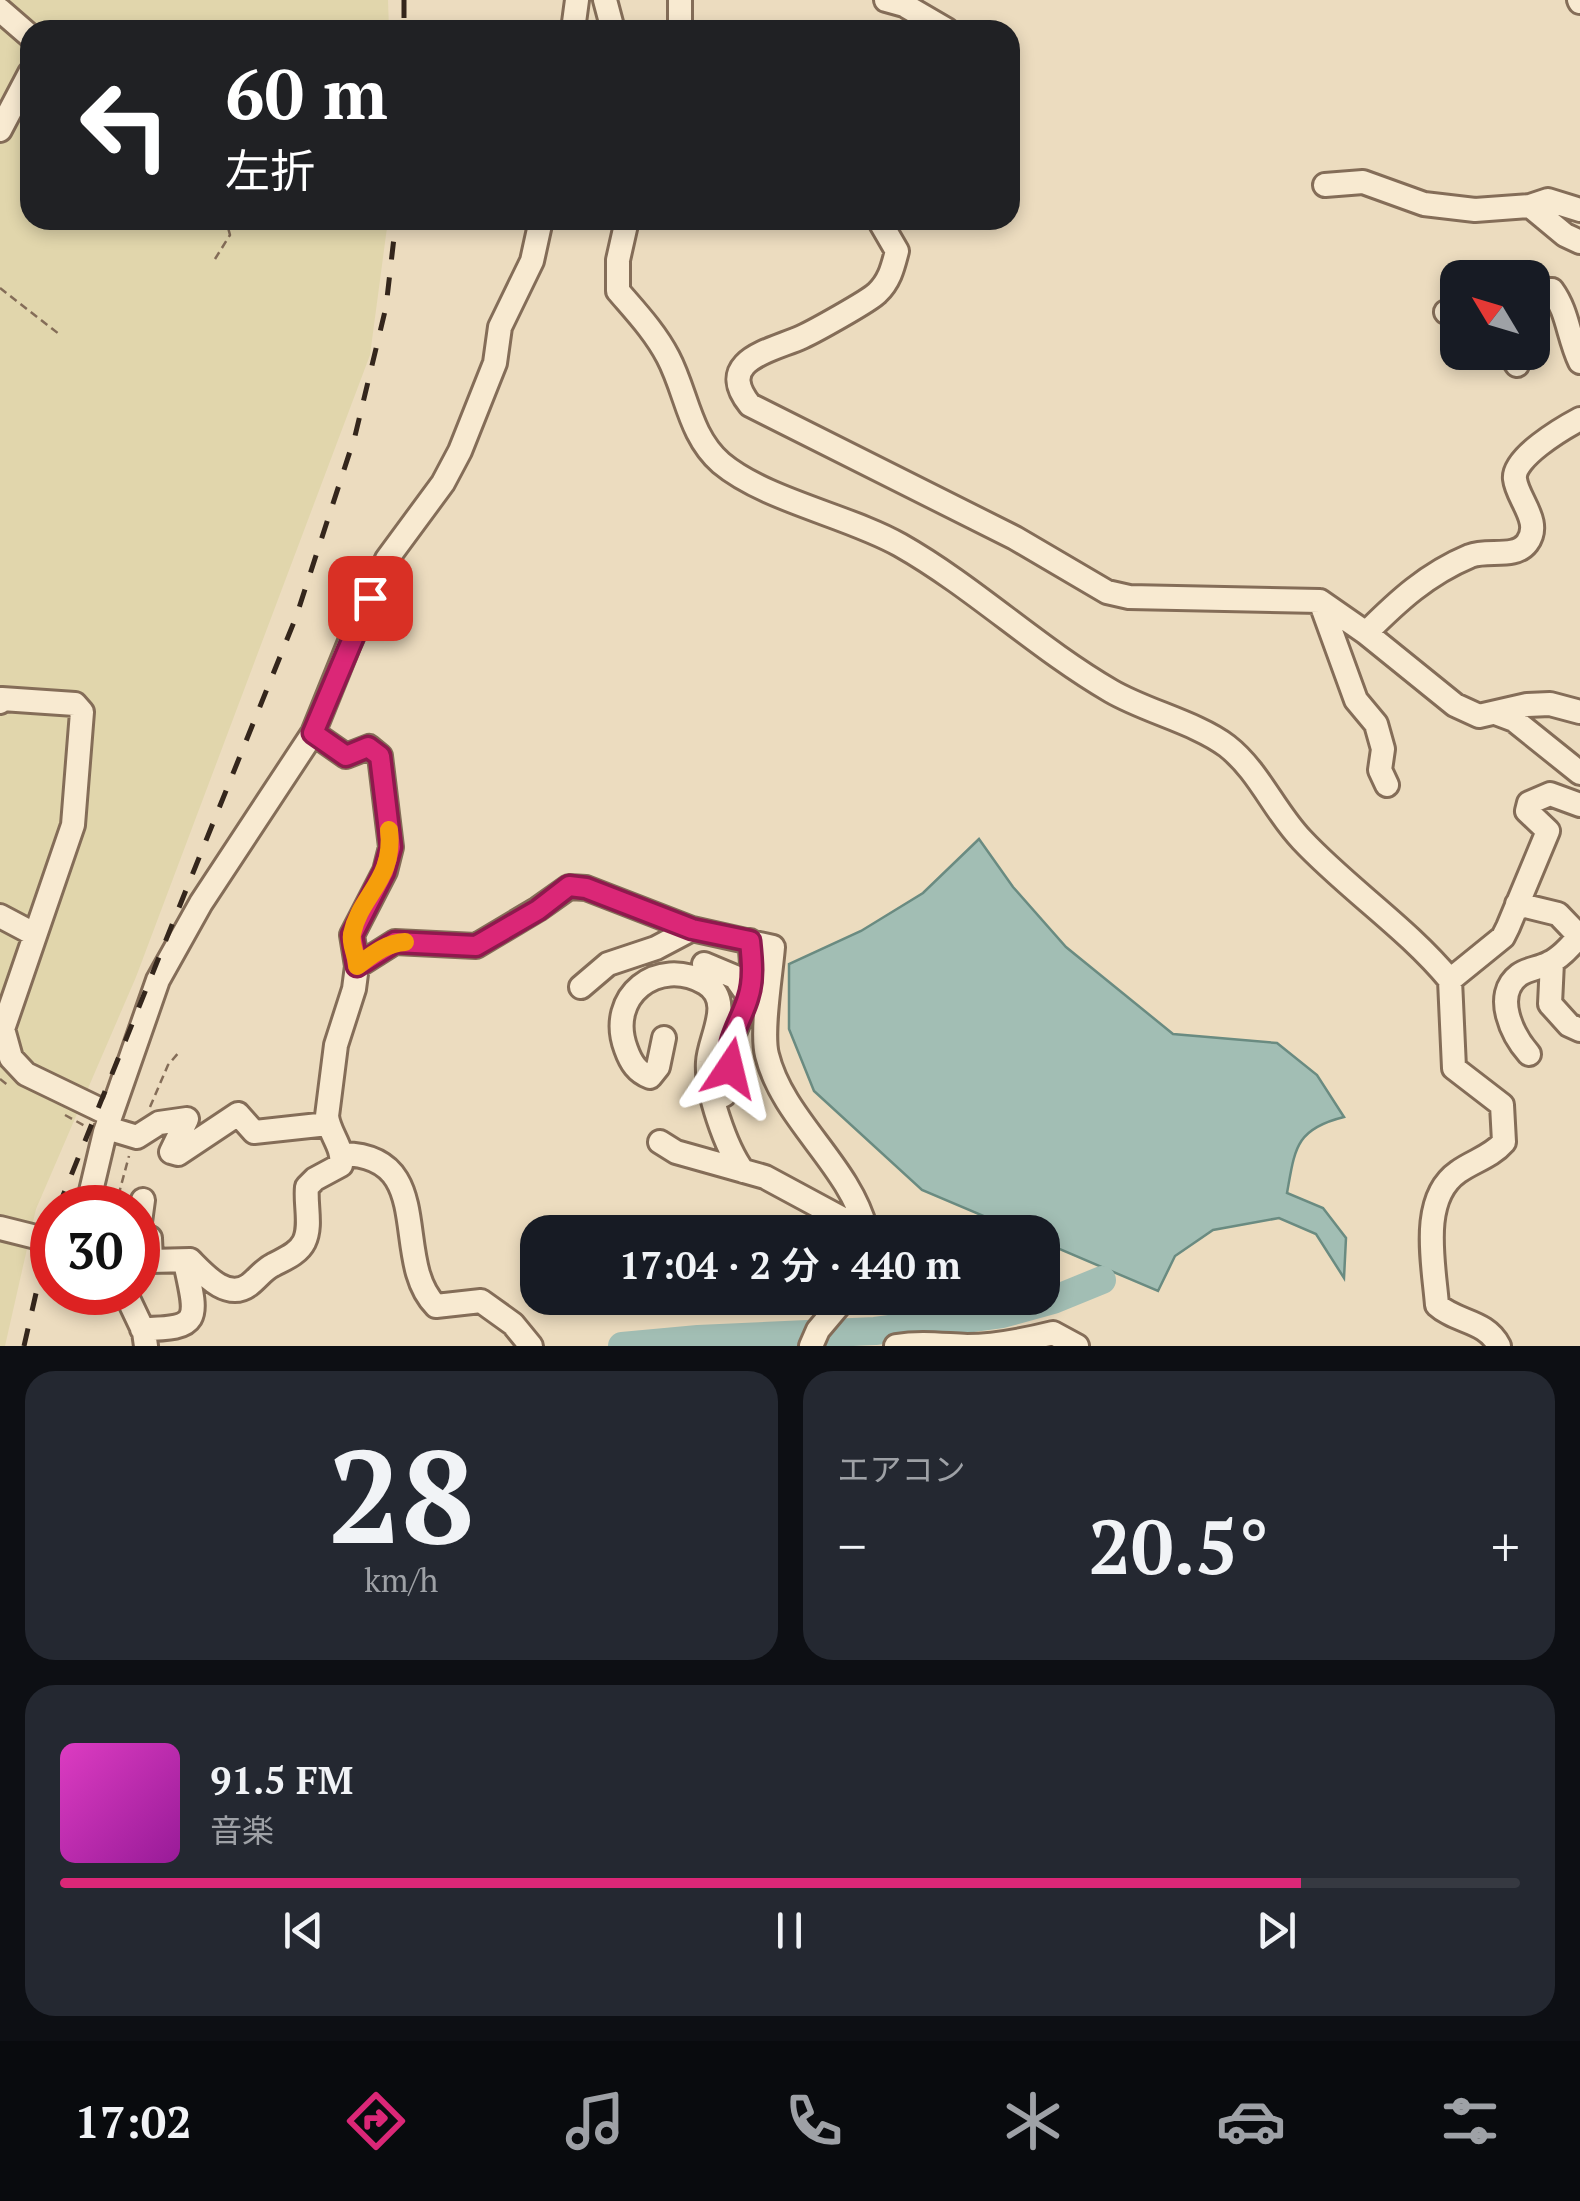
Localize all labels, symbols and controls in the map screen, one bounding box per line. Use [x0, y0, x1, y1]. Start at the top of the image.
text: 60 m [225, 46, 388, 139]
icon: left [60, 60, 190, 190]
text: 左折 [225, 140, 315, 200]
north arrow [1440, 260, 1550, 370]
map controls [1440, 260, 1550, 370]
pin [328, 556, 413, 641]
icon: arrive [343, 571, 398, 626]
position arrow [678, 1016, 782, 1120]
speed limit sign: 30 [30, 1185, 160, 1315]
text: 17:04 · 2 分 · 440 m [619, 1240, 961, 1290]
text: 28 [328, 1408, 475, 1580]
text: エアコン [838, 1448, 966, 1490]
text: 20.5° [1089, 1496, 1269, 1595]
text: − [838, 1509, 867, 1582]
text: + [1491, 1509, 1520, 1582]
text: km/h [364, 1559, 438, 1601]
text: 91.5 FM [210, 1755, 353, 1805]
text: 音楽 [210, 1809, 274, 1851]
icon: previous [276, 1903, 331, 1958]
icon: pause [762, 1903, 817, 1958]
icon: next [1249, 1903, 1304, 1958]
icon: directions [341, 2086, 411, 2156]
icon: music [560, 2086, 630, 2156]
icon: phone [779, 2086, 849, 2156]
icon: climate [998, 2086, 1068, 2156]
icon: car [1216, 2086, 1286, 2156]
icon: filters [1435, 2086, 1505, 2156]
text: 17:02 [74, 2091, 192, 2151]

